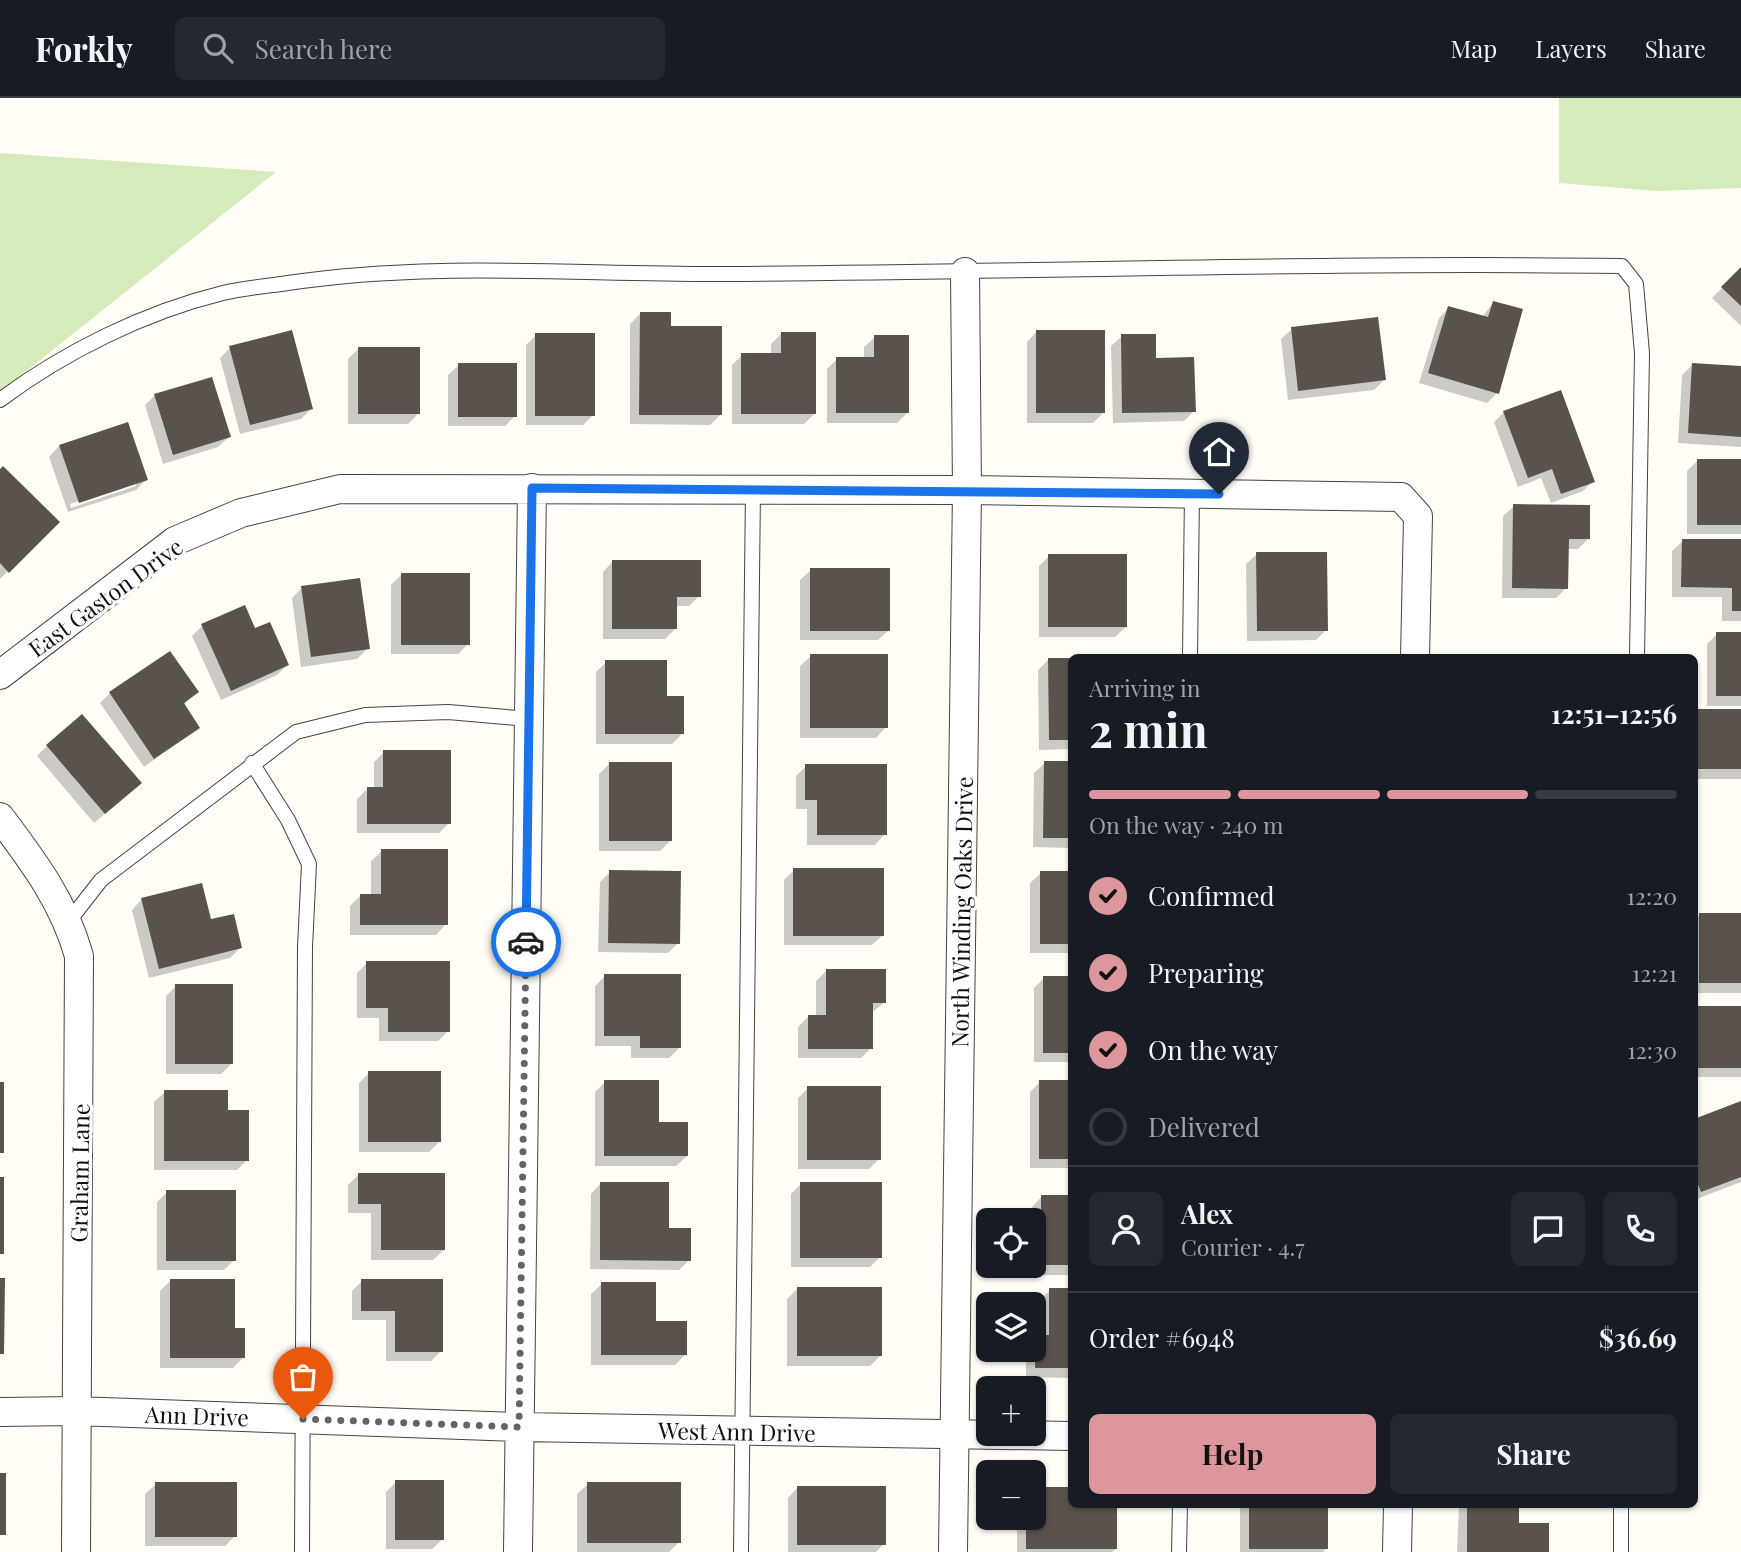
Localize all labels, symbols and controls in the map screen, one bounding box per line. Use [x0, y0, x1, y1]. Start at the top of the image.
search box [175, 17, 665, 80]
text: Forkly [35, 26, 133, 70]
icon: search [199, 29, 237, 67]
text: Search here [255, 31, 392, 66]
text: Map [1451, 32, 1497, 64]
text: Layers [1535, 32, 1607, 64]
text: Share [1645, 32, 1706, 64]
pin [1189, 422, 1249, 494]
icon: home [1200, 433, 1238, 471]
street label: East Gaston Drive [22, 531, 188, 663]
text: Arriving in [1089, 672, 1201, 703]
text: 12:51–12:56 [1551, 696, 1677, 731]
text: 2 min [1089, 698, 1208, 760]
street label: North Winding Oaks Drive [943, 776, 979, 1048]
text: On the way · 240 m [1089, 809, 1283, 840]
icon: check [1089, 877, 1127, 915]
text: Confirmed [1148, 878, 1275, 913]
text: 12:20 [1627, 880, 1677, 911]
courier [491, 907, 561, 977]
icon: car [507, 923, 545, 961]
icon: check [1089, 954, 1127, 992]
text: Preparing [1148, 955, 1264, 990]
text: 12:21 [1632, 957, 1677, 988]
icon: check [1089, 1031, 1127, 1069]
text: On the way [1148, 1032, 1278, 1067]
text: 12:30 [1627, 1034, 1677, 1065]
street label: Graham Lane [62, 1103, 96, 1243]
text: Delivered [1148, 1109, 1260, 1144]
button: person [1089, 1192, 1163, 1266]
button: chat [1511, 1192, 1585, 1266]
button: phone [1603, 1192, 1677, 1266]
text: Alex [1181, 1196, 1233, 1231]
map controls [976, 1208, 1046, 1530]
button: locate [976, 1208, 1046, 1278]
text: Courier · 4.7 [1181, 1231, 1305, 1262]
button: layers [976, 1292, 1046, 1362]
text: Order #6948 [1089, 1320, 1235, 1355]
text: $36.69 [1599, 1320, 1677, 1355]
pin [273, 1347, 333, 1419]
icon: bag [284, 1358, 322, 1396]
button: + [976, 1376, 1046, 1446]
street label: Ann Drive [144, 1398, 249, 1432]
street label: West Ann Drive [657, 1414, 816, 1448]
button: Help [1089, 1414, 1376, 1494]
button: Share [1390, 1414, 1677, 1494]
button: − [976, 1460, 1046, 1530]

